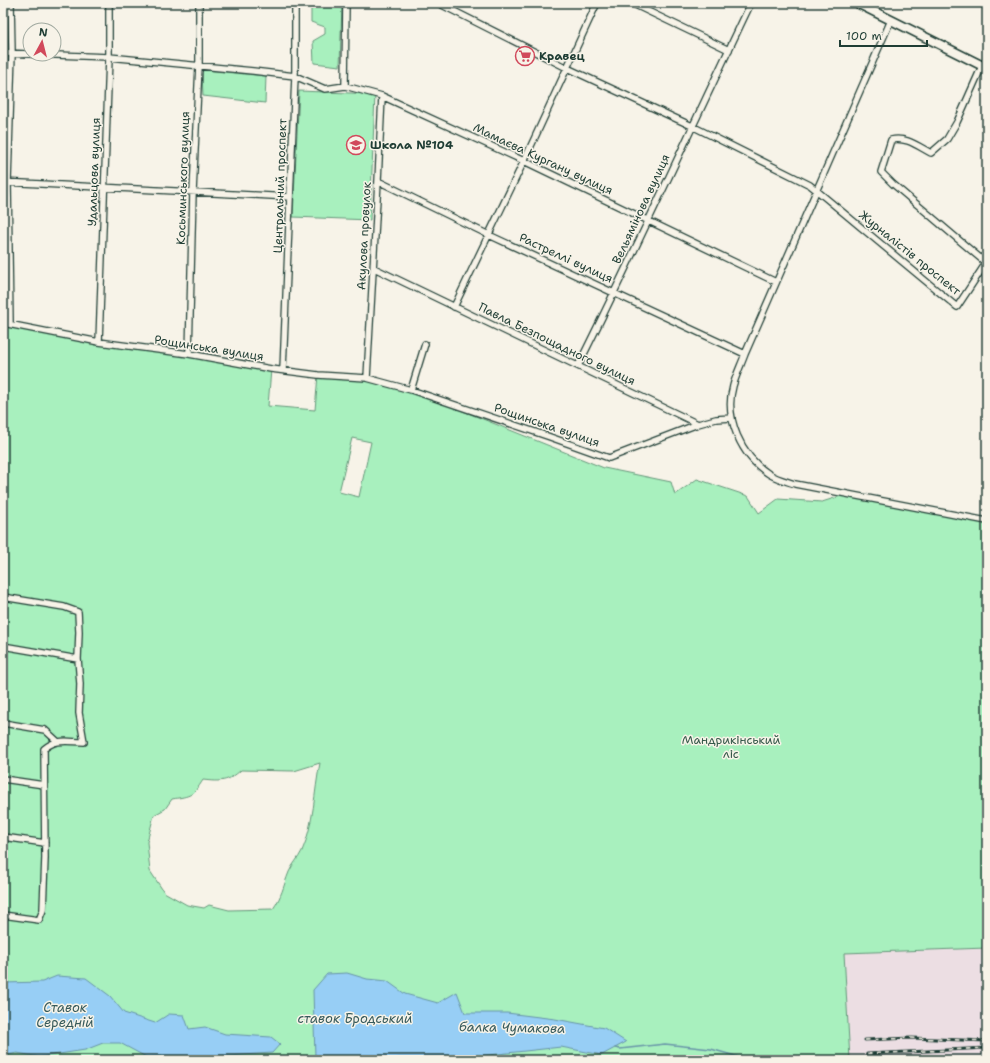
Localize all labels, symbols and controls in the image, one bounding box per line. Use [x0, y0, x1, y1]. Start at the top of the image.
north arrow [22, 22, 62, 62]
scale bar [840, 22, 927, 48]
text: N [38, 25, 49, 41]
text: 100 m [846, 28, 882, 44]
supermarket icon: Кравец [514, 45, 536, 67]
place label: Кравец [539, 48, 586, 64]
street label: Косьминського вулиця [173, 111, 193, 245]
street label: Удальцова вулиця [84, 117, 104, 227]
street label: Центральний проспект [270, 117, 290, 254]
street label: Мамаєва Кургану вулиця [470, 119, 616, 199]
school or university icon: Школа №104 [345, 134, 367, 156]
place label: Школа №104 [370, 137, 454, 153]
street label: Вельямінова вулиця [608, 151, 674, 267]
street label: Акулова провулок [353, 181, 375, 290]
street label: Журналістів проспект [856, 207, 965, 300]
street label: Растреллі вулиця [517, 229, 615, 287]
street label: Павла Безпощадного вулиця [476, 299, 638, 389]
street label: Рощинська вулиця [153, 331, 265, 365]
street label: Рощинська вулиця [492, 399, 602, 451]
park label: Мандрикінський ліс [682, 732, 780, 762]
water label: Ставок Середній [36, 999, 94, 1031]
water label: ставок Бродський [298, 1010, 412, 1027]
water label: балка Чумакова [459, 1018, 565, 1037]

